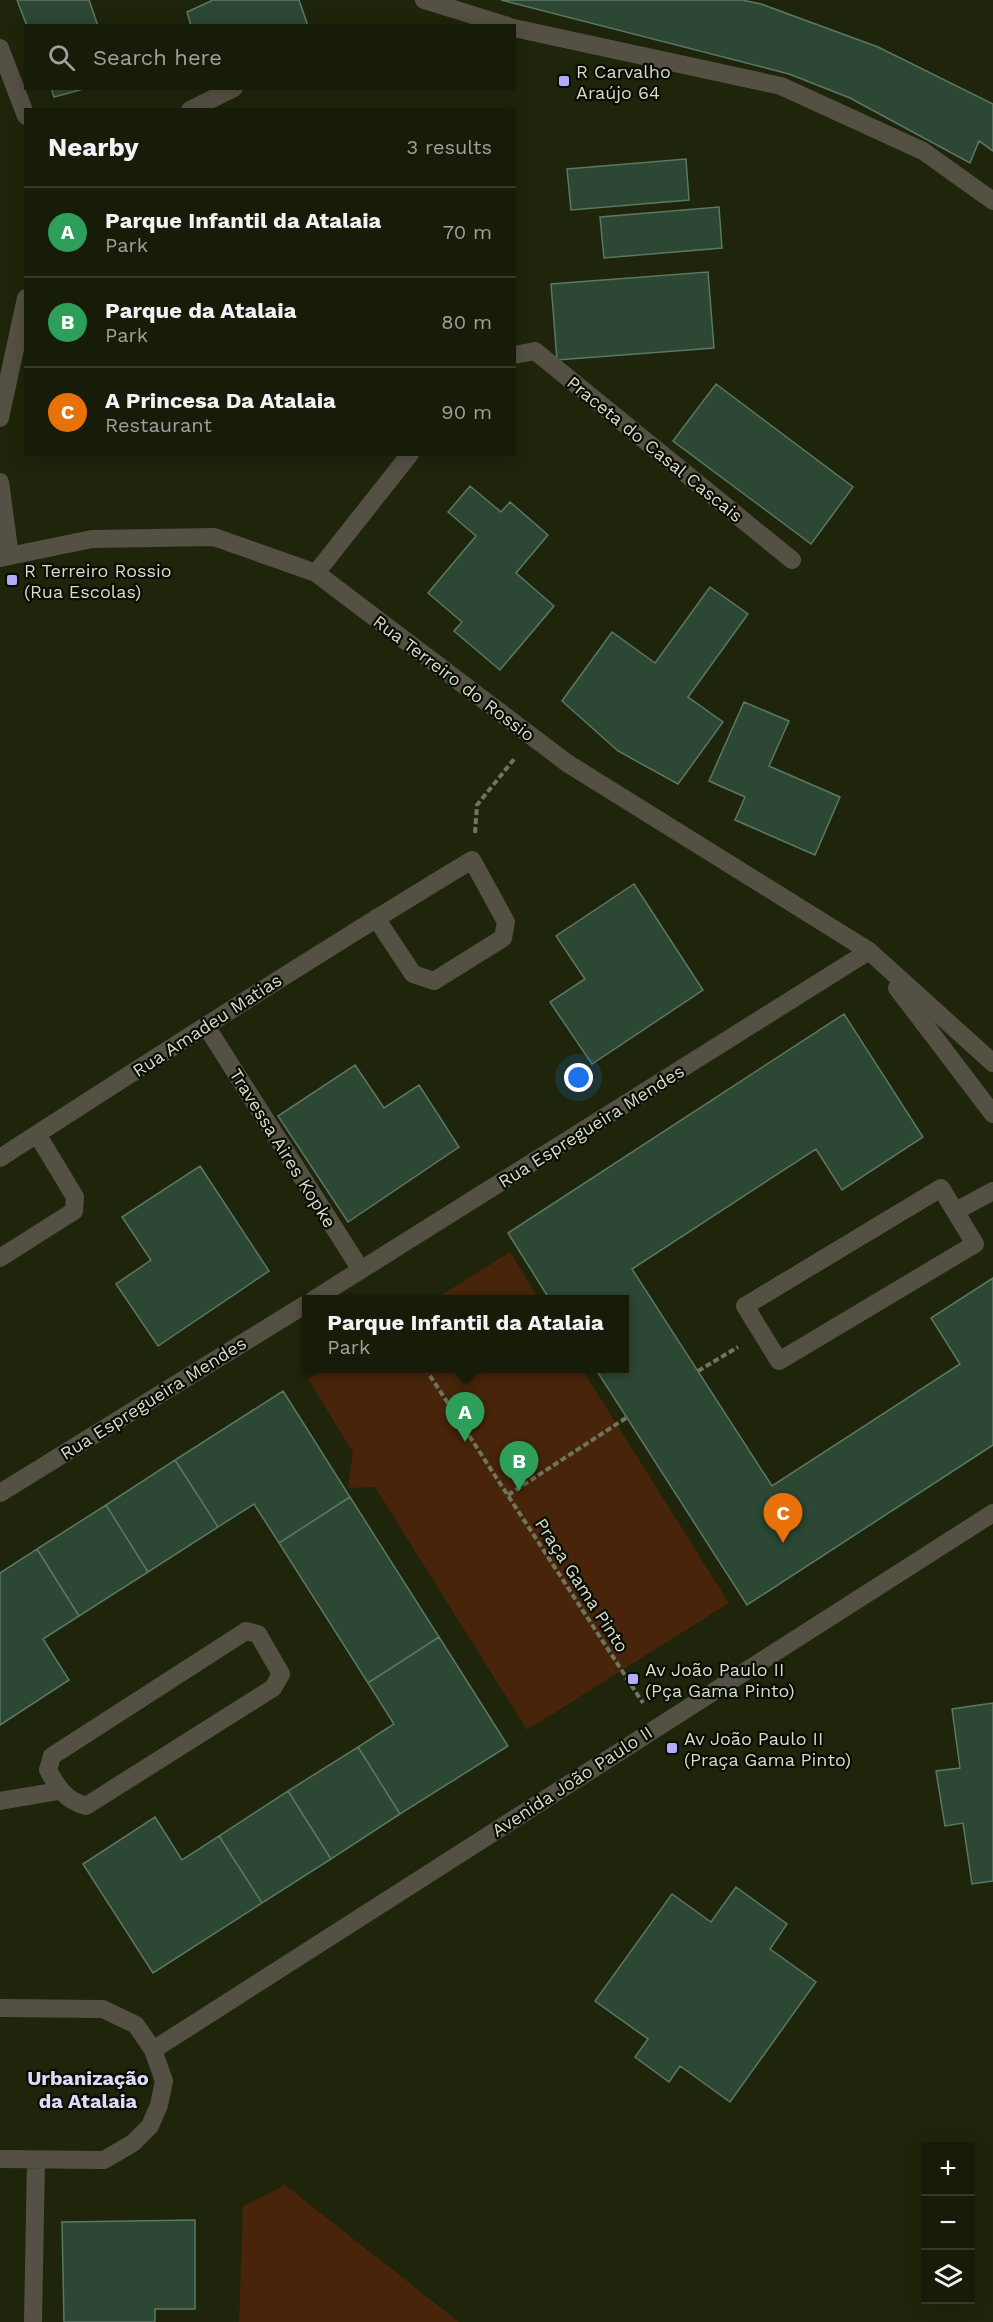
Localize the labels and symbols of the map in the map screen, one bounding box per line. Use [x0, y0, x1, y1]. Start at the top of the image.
place label: R Carvalho Araújo 64 [576, 61, 671, 103]
marker: R Carvalho Araújo 64 [557, 74, 571, 88]
street label: Praceta do Casal Cascais [563, 372, 747, 526]
place label: R Terreiro Rossio (Rua Escolas) [24, 560, 172, 602]
marker: R Terreiro Rossio (Rua Escolas) [5, 573, 19, 587]
street label: Rua Terreiro do Rossio [369, 611, 539, 745]
street label: Rua Amadeu Matias [129, 969, 285, 1081]
street label: Rua Espregueira Mendes [494, 1060, 688, 1192]
your location [564, 1063, 593, 1092]
street label: Travessa Aires Kopke [225, 1065, 341, 1231]
street label: Rua Espregueira Mendes [56, 1332, 250, 1464]
pin: A [446, 1392, 484, 1442]
pin: B [500, 1442, 538, 1491]
pin: C [764, 1494, 802, 1543]
street label: Praça Gama Pinto [531, 1514, 633, 1656]
place label: Av João Paulo II (Pça Gama Pinto) [645, 1659, 795, 1701]
marker: Av João Paulo II (Pça Gama Pinto) [626, 1672, 640, 1686]
street label: Avenida João Paulo II [488, 1721, 656, 1841]
place label: Av João Paulo II (Praça Gama Pinto) [684, 1728, 851, 1770]
marker: Av João Paulo II (Praça Gama Pinto) [665, 1741, 679, 1755]
district label: Urbanização da Atalaia [27, 2066, 149, 2113]

